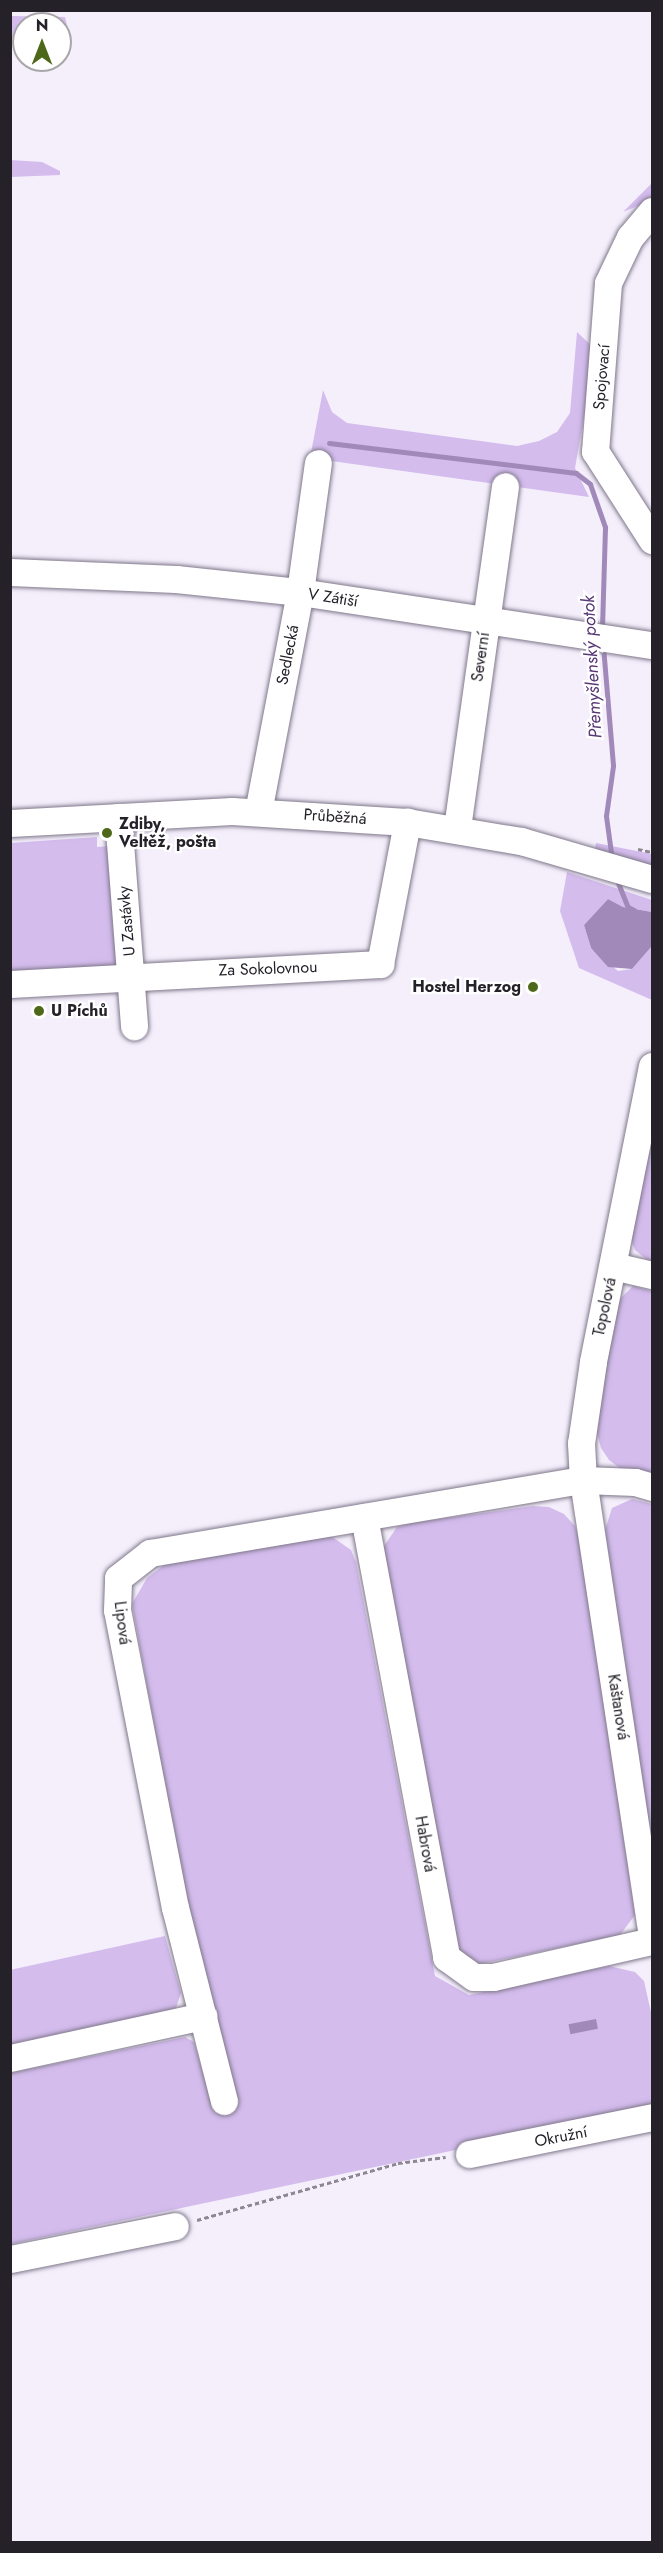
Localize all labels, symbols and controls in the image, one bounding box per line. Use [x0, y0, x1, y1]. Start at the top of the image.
north arrow [12, 12, 72, 72]
text: N [36, 14, 48, 37]
street label: Spojovací [590, 343, 614, 411]
street label: V Zátiší [307, 585, 359, 611]
water label: Přemyšlenský potok [577, 595, 607, 739]
street label: Sedlecká [273, 623, 303, 687]
street label: Severní [468, 631, 494, 683]
street label: Průběžná [303, 805, 367, 829]
place label: Zdiby, Veltěž, pošta [119, 814, 216, 852]
marker: Zdiby, Veltěž, pošta [100, 826, 114, 840]
street label: U Zastávky [114, 885, 140, 957]
street label: Za Sokolovnou [218, 958, 318, 980]
place label: Hostel Herzog [412, 977, 521, 997]
marker: Hostel Herzog [526, 980, 540, 994]
place label: U Píchů [51, 1001, 108, 1021]
marker: U Píchů [32, 1004, 46, 1018]
street label: Topolová [589, 1276, 621, 1338]
street label: Lipová [110, 1600, 134, 1646]
street label: Kaštanová [603, 1673, 633, 1741]
street label: Habrová [411, 1814, 439, 1874]
street label: Okružní [533, 2122, 589, 2152]

